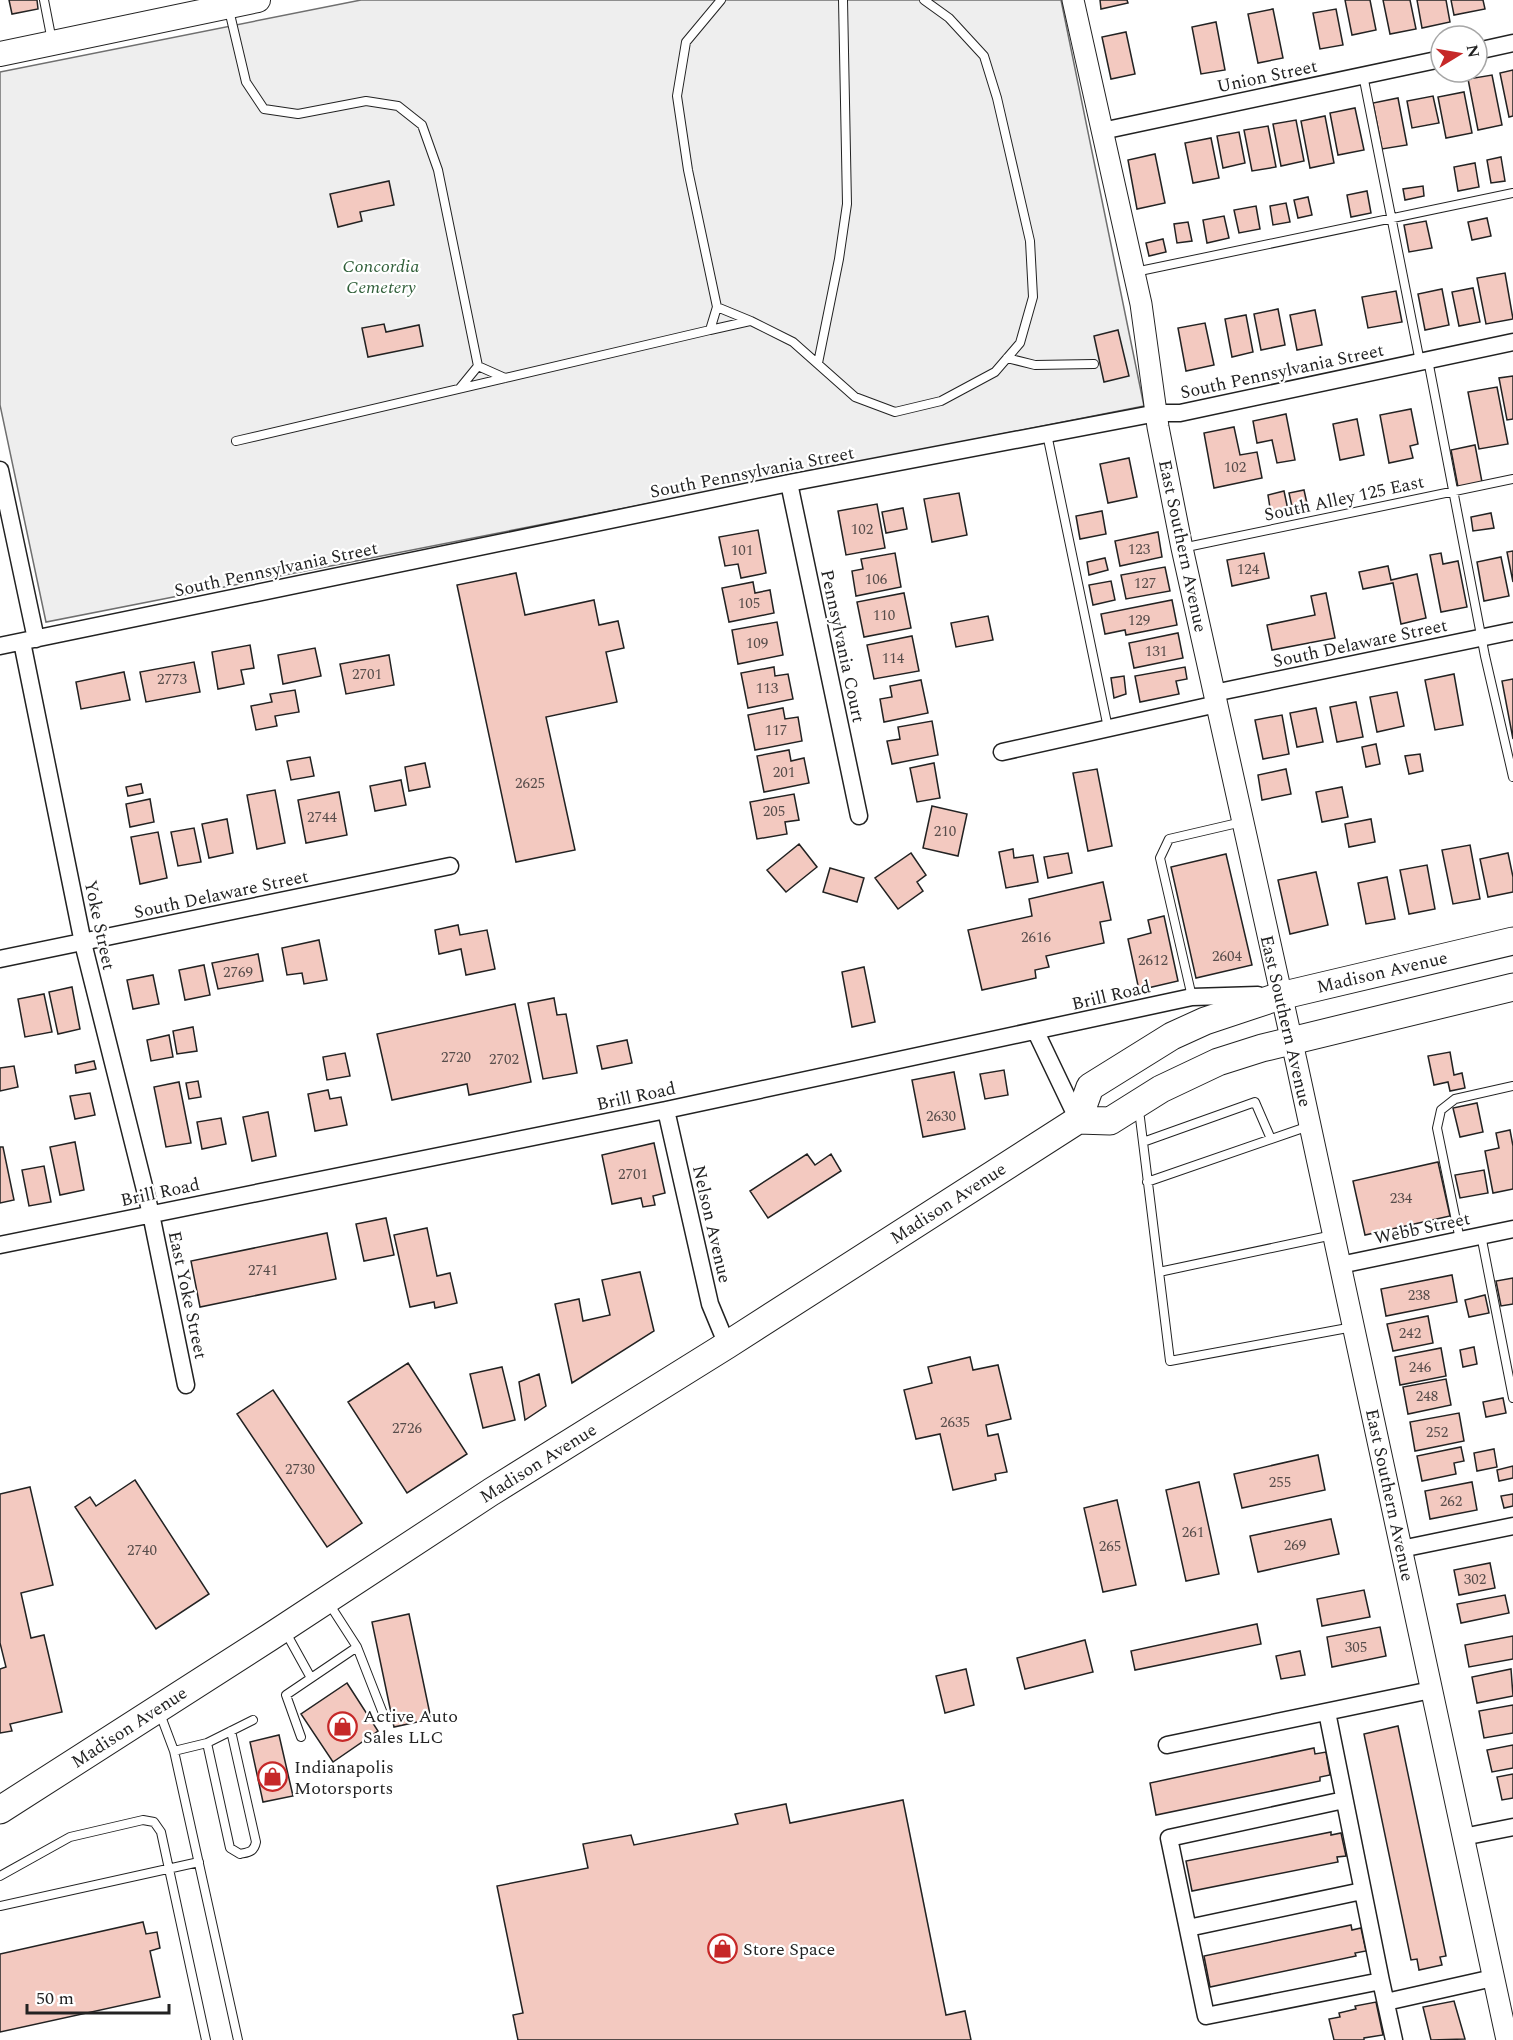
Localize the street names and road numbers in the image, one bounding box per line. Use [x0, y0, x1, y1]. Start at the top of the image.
street label: Union Street [1214, 53, 1320, 100]
street label: South Pennsylvania Street [1178, 337, 1386, 406]
street label: South Pennsylvania Street [648, 439, 857, 506]
street label: East Southern Avenue [1151, 457, 1214, 635]
street label: South Alley 125 East [1262, 468, 1427, 529]
street label: South Pennsylvania Street [172, 535, 380, 604]
street label: Pennsylvania Court [813, 567, 872, 725]
street label: South Delaware Street [1270, 612, 1450, 675]
street label: South Delaware Street [131, 863, 311, 926]
street label: Yoke Street [77, 878, 122, 973]
street label: East Southern Avenue [1253, 932, 1318, 1110]
street label: Madison Avenue [1314, 944, 1450, 1001]
street label: Brill Road [1069, 973, 1153, 1018]
street label: Brill Road [594, 1075, 678, 1118]
street label: Madison Avenue [885, 1156, 1012, 1251]
street label: Nelson Avenue [685, 1162, 738, 1286]
street label: Brill Road [118, 1171, 202, 1214]
street label: Webb Street [1371, 1205, 1473, 1252]
street label: East Yoke Street [161, 1228, 214, 1362]
street label: East Southern Avenue [1358, 1406, 1421, 1584]
street label: Madison Avenue [474, 1417, 602, 1510]
street label: Madison Avenue [66, 1680, 193, 1775]

